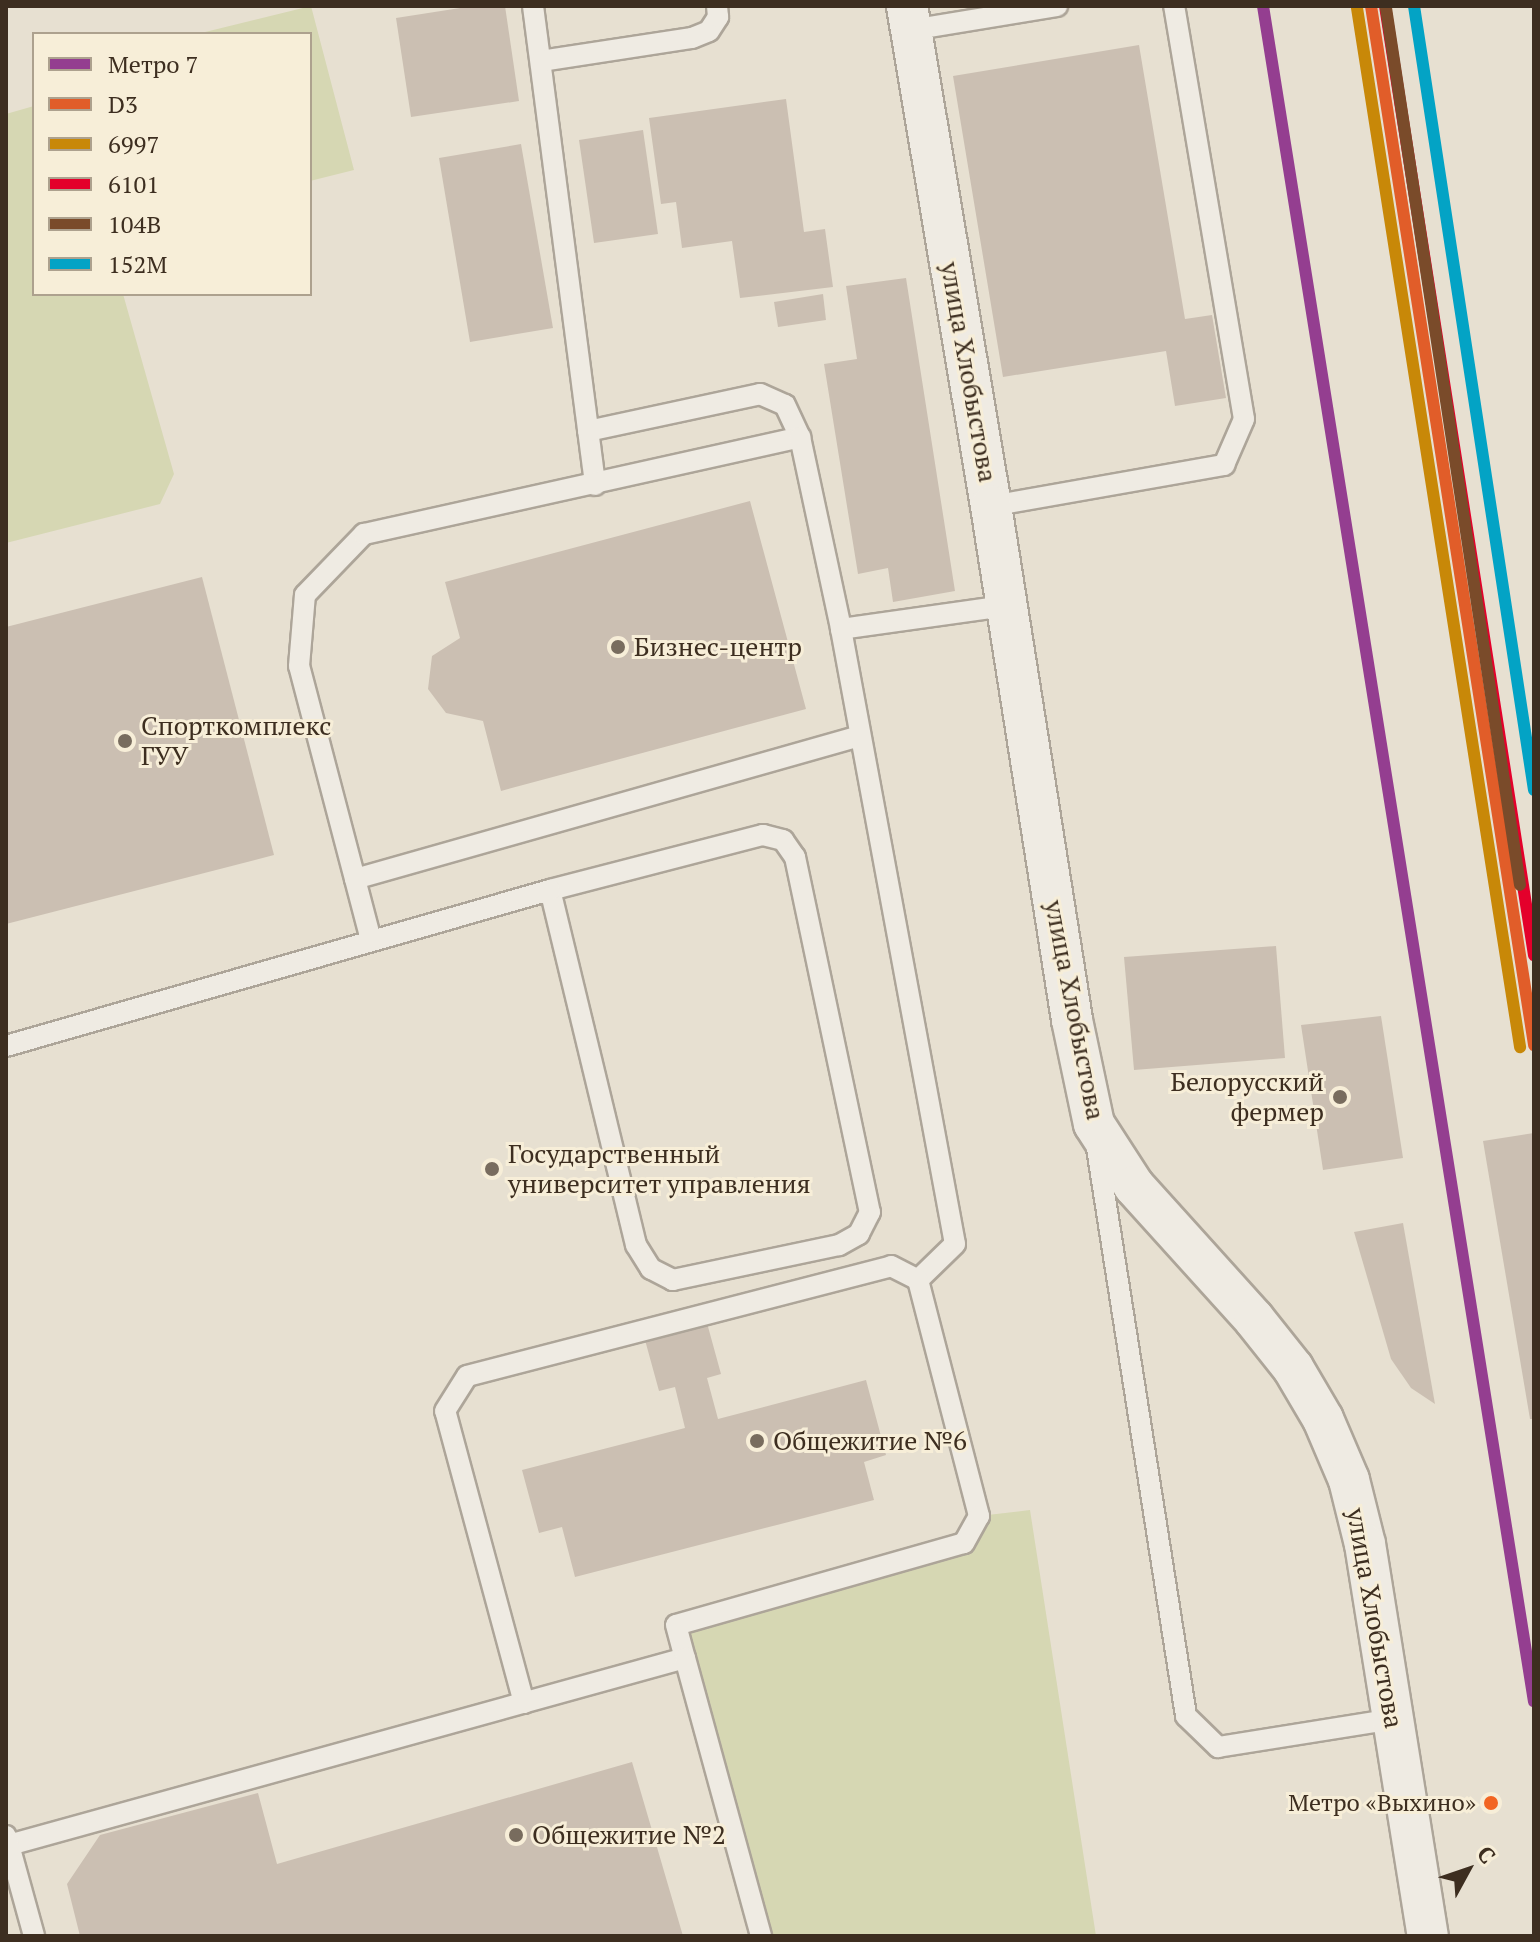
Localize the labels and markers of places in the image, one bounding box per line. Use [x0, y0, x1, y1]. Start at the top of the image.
place label: Бизнес-центр [634, 631, 802, 663]
marker: Бизнес-центр [609, 638, 627, 656]
place label: Спорткомплекс ГУУ [141, 710, 331, 772]
marker: Спорткомплекс ГУУ [116, 732, 134, 750]
place label: Белорусский фермер [1170, 1066, 1324, 1128]
marker: Белорусский фермер [1331, 1088, 1349, 1106]
place label: Государственный университет управления [508, 1138, 811, 1200]
marker: Государственный университет управления [483, 1160, 501, 1178]
place label: Общежитие №6 [773, 1425, 967, 1457]
marker: Общежитие №6 [748, 1432, 766, 1450]
place label: Метро «Выхино» [1288, 1789, 1476, 1817]
marker: Метро «Выхино» [1483, 1795, 1499, 1811]
place label: Общежитие №2 [532, 1819, 726, 1851]
marker: Общежитие №2 [507, 1826, 525, 1844]

